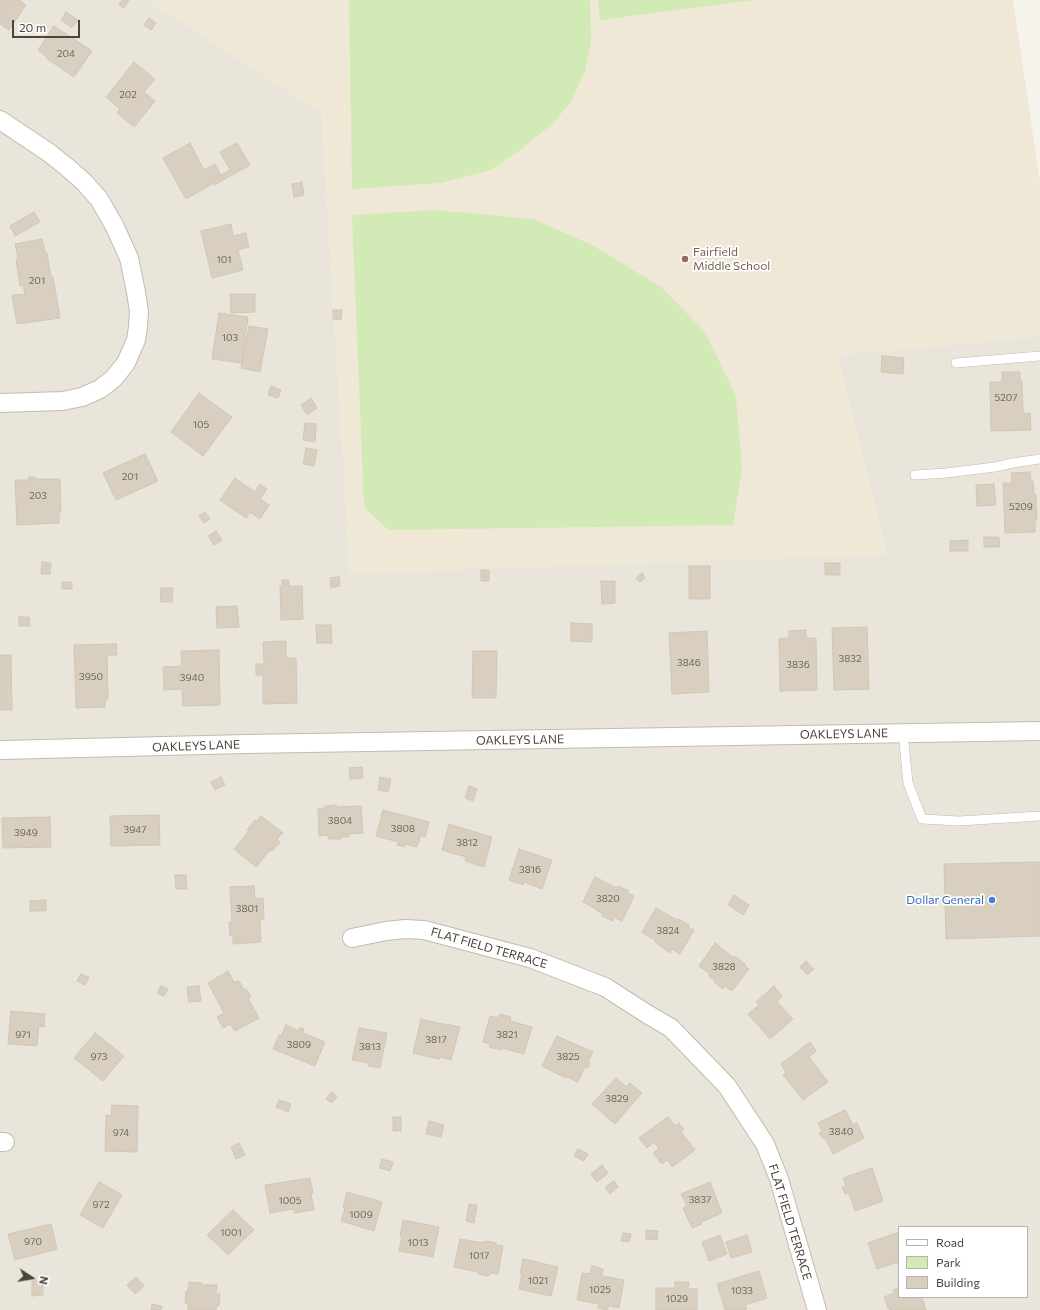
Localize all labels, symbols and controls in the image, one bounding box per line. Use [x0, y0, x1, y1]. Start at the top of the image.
scale bar [14, 12, 82, 38]
text: 20 m [19, 20, 46, 34]
house number: 204 [57, 48, 75, 60]
house number: 202 [119, 89, 137, 101]
place label: Fairfield Middle School [693, 245, 770, 273]
house number: 101 [216, 254, 232, 266]
marker: Fairfield Middle School [680, 254, 690, 264]
house number: 201 [29, 275, 45, 287]
house number: 103 [222, 332, 238, 344]
house number: 5207 [994, 392, 1018, 404]
house number: 105 [193, 419, 209, 431]
house number: 201 [122, 471, 138, 483]
house number: 203 [29, 490, 47, 502]
house number: 5209 [1009, 501, 1033, 513]
house number: 3832 [839, 653, 861, 665]
house number: 3846 [677, 657, 701, 669]
house number: 3836 [786, 659, 810, 671]
house number: 3950 [79, 671, 103, 683]
house number: 3940 [180, 672, 204, 684]
street label: OAKLEYS LANE [800, 726, 888, 742]
street label: OAKLEYS LANE [476, 732, 564, 748]
street label: OAKLEYS LANE [152, 737, 240, 755]
house number: 3804 [328, 815, 352, 827]
house number: 3808 [391, 823, 415, 835]
house number: 3947 [124, 824, 146, 836]
house number: 3949 [14, 827, 38, 839]
house number: 3812 [456, 837, 478, 849]
house number: 3816 [519, 864, 541, 876]
house number: 3820 [596, 893, 620, 905]
place label: Dollar General [906, 893, 984, 907]
marker: Dollar General [987, 895, 997, 905]
house number: 3801 [236, 903, 258, 915]
street label: FLAT FIELD TERRACE [429, 924, 549, 972]
house number: 3824 [656, 925, 680, 937]
house number: 3828 [712, 961, 736, 973]
house number: 971 [15, 1029, 31, 1041]
house number: 3821 [496, 1029, 518, 1041]
house number: 3817 [425, 1034, 447, 1046]
house number: 3809 [287, 1039, 311, 1051]
house number: 3813 [359, 1041, 381, 1053]
house number: 973 [90, 1051, 108, 1063]
house number: 3825 [556, 1051, 580, 1063]
house number: 3829 [605, 1093, 629, 1105]
house number: 3840 [829, 1126, 853, 1138]
house number: 974 [113, 1127, 129, 1139]
street label: FLAT FIELD TERRACE [765, 1162, 815, 1282]
house number: 3837 [689, 1194, 711, 1206]
house number: 1005 [278, 1195, 302, 1207]
house number: 972 [93, 1199, 109, 1211]
house number: 1009 [349, 1209, 373, 1221]
legend [898, 1226, 1028, 1298]
house number: 1001 [220, 1227, 242, 1239]
text: Road [936, 1235, 964, 1249]
house number: 970 [24, 1236, 42, 1248]
house number: 1013 [408, 1237, 428, 1249]
house number: 1017 [469, 1250, 489, 1262]
text: Park [936, 1255, 961, 1269]
north arrow [12, 1258, 52, 1298]
text: N [37, 1275, 51, 1286]
house number: 1021 [528, 1275, 548, 1287]
text: Building [936, 1275, 980, 1289]
house number: 1025 [589, 1284, 611, 1296]
house number: 1033 [731, 1285, 753, 1297]
house number: 1029 [666, 1293, 688, 1305]

